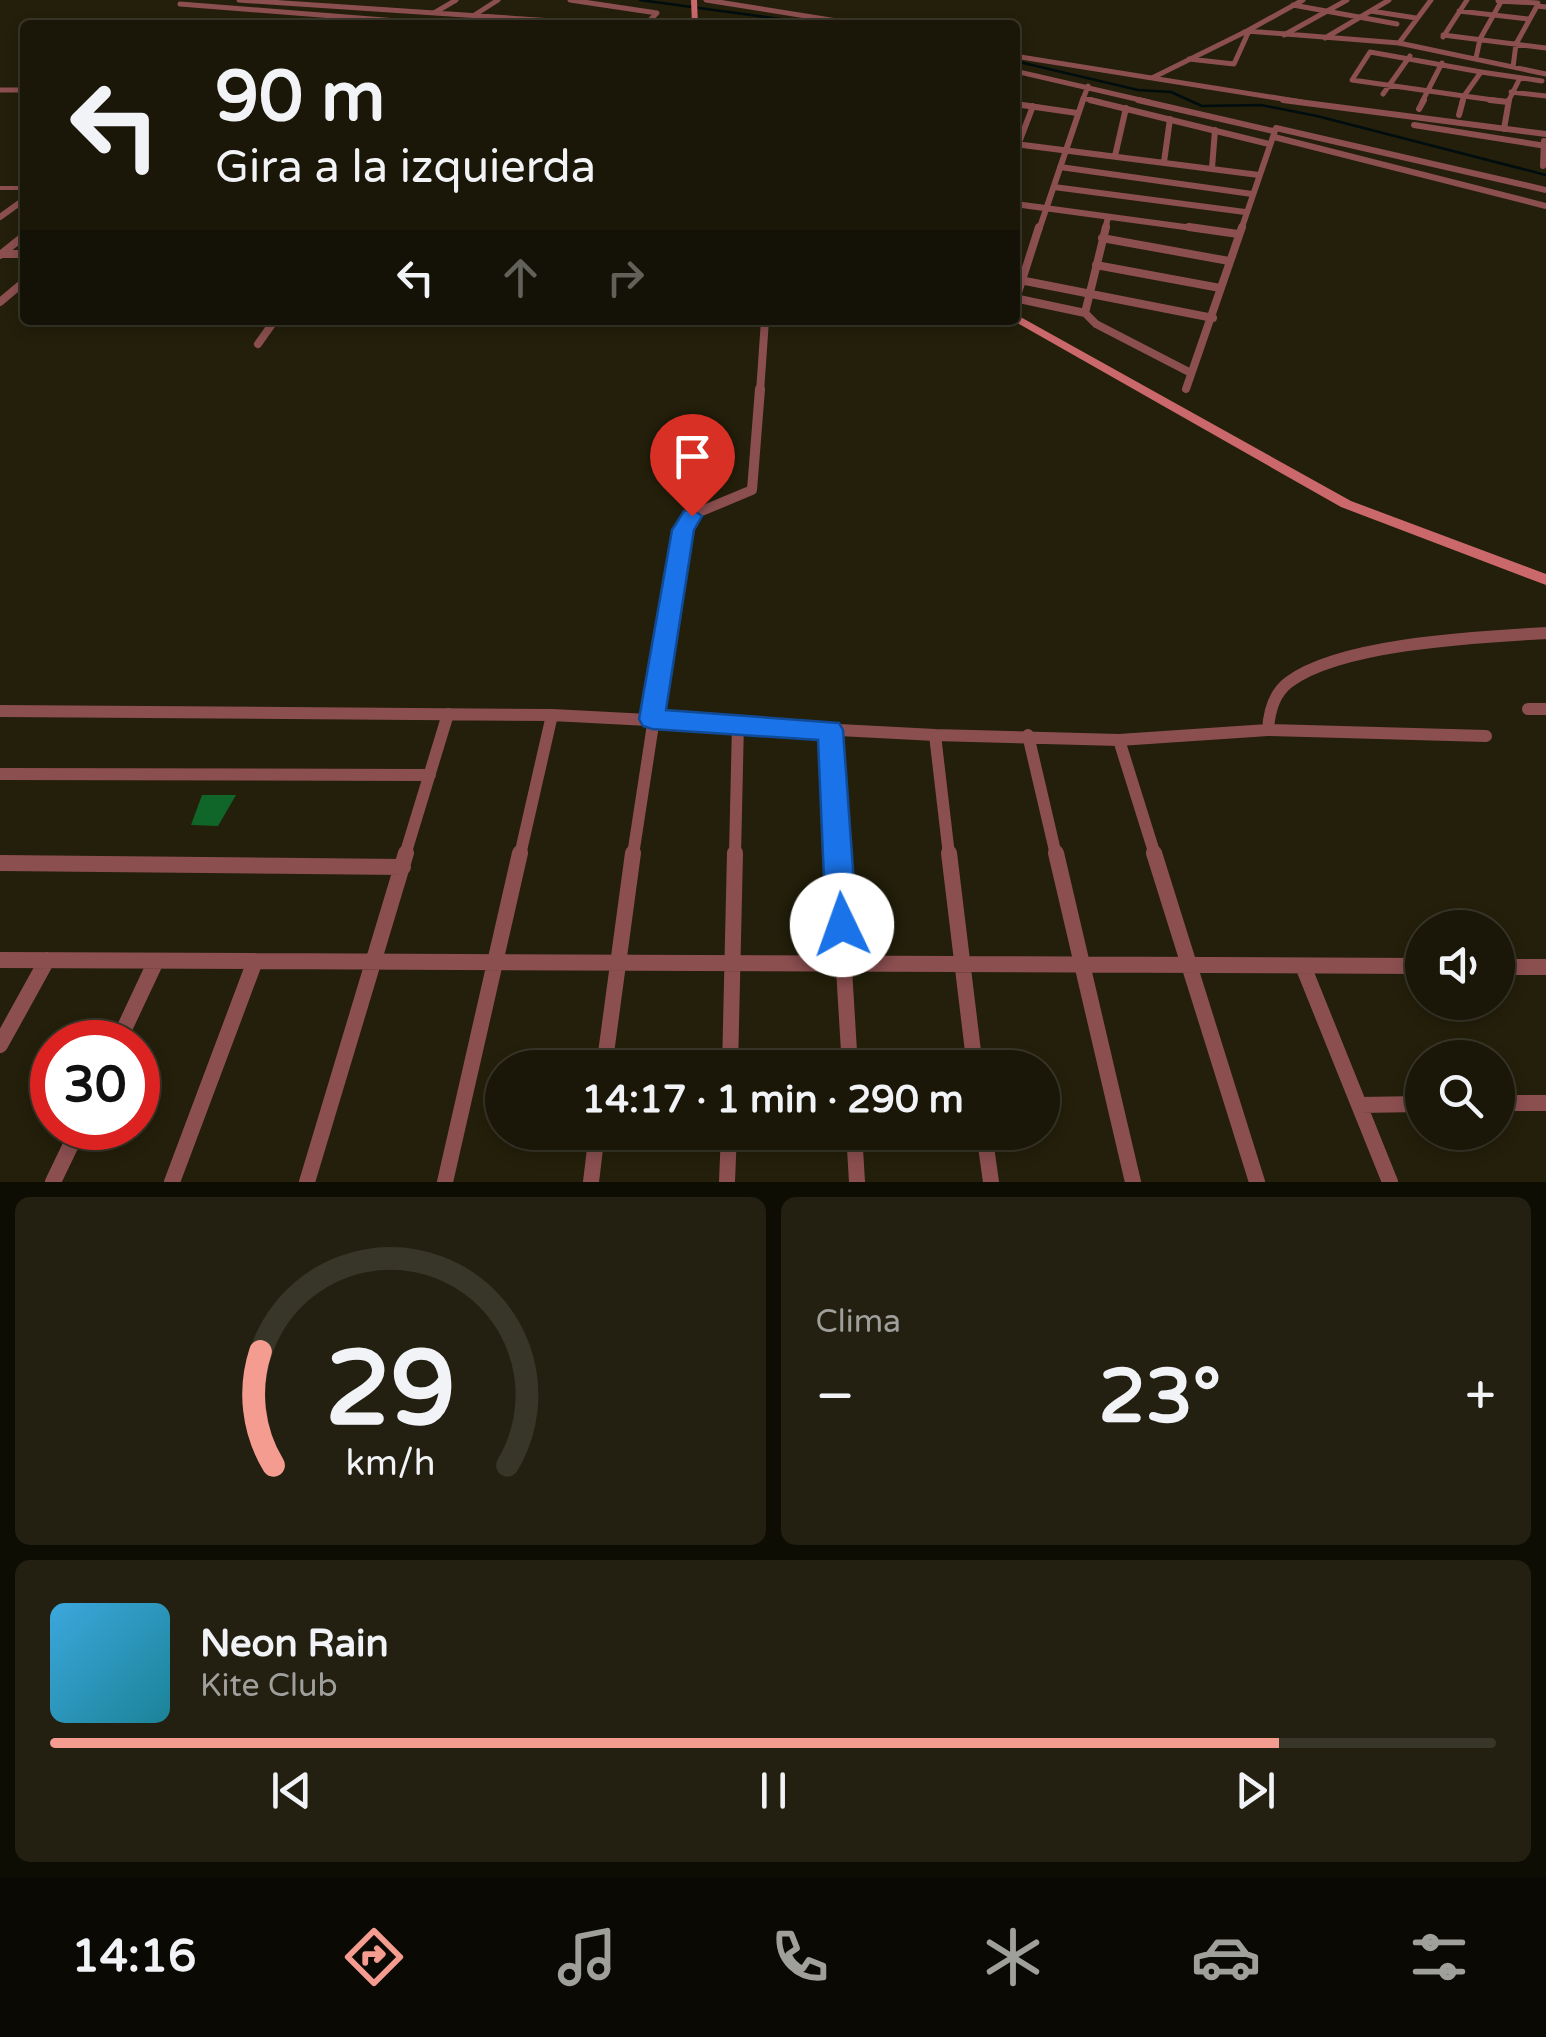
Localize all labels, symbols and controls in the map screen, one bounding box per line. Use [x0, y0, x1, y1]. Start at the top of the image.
text: 90 m [215, 56, 385, 140]
icon: left [50, 60, 180, 190]
text: Gira a la izquierda [215, 141, 596, 195]
icon: left [388, 250, 443, 305]
icon: ahead [493, 250, 548, 305]
icon: right [598, 250, 653, 305]
pin [650, 414, 735, 517]
icon: arrive [665, 429, 720, 484]
position arrow [790, 873, 894, 977]
map controls [1405, 910, 1515, 1150]
button: sound [1405, 910, 1515, 1020]
speed limit sign: 30 [30, 1020, 160, 1150]
button: search [1405, 1040, 1515, 1150]
text: 14:17 · 1 min · 290 m [581, 1077, 964, 1123]
text: Clima [816, 1303, 901, 1341]
text: 29 [325, 1328, 456, 1453]
text: 23° [1099, 1352, 1221, 1442]
text: − [816, 1364, 855, 1430]
text: + [1465, 1364, 1496, 1430]
text: km/h [345, 1442, 435, 1485]
text: Neon Rain [200, 1621, 389, 1667]
text: Kite Club [200, 1667, 338, 1705]
icon: previous [264, 1763, 319, 1818]
icon: pause [746, 1763, 801, 1818]
icon: next [1228, 1763, 1283, 1818]
icon: directions [339, 1922, 409, 1992]
icon: music [552, 1922, 622, 1992]
icon: phone [765, 1922, 835, 1992]
icon: climate [978, 1922, 1048, 1992]
icon: car [1191, 1922, 1261, 1992]
icon: filters [1404, 1922, 1474, 1992]
text: 14:16 [72, 1930, 196, 1984]

